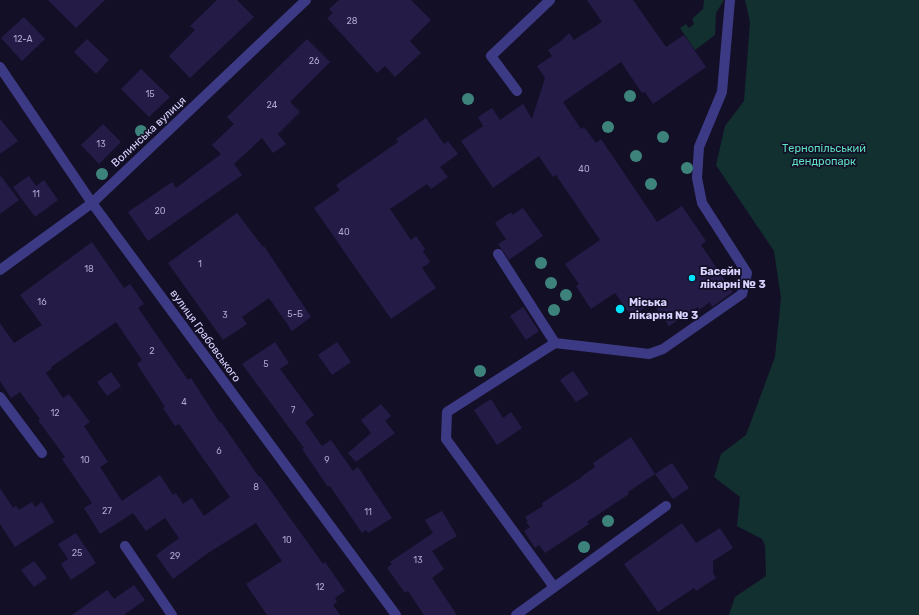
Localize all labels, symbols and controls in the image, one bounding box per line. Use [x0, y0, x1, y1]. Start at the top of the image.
house number: 28 [346, 16, 358, 26]
house number: 12-А [13, 34, 33, 44]
house number: 26 [309, 56, 319, 66]
house number: 15 [145, 89, 155, 99]
street label: Волинська вулиця [109, 94, 189, 170]
house number: 24 [267, 100, 277, 110]
house number: 13 [96, 139, 106, 149]
park label: Тернопільський дендропарк [782, 142, 866, 168]
house number: 40 [578, 164, 590, 174]
house number: 11 [32, 189, 40, 199]
house number: 20 [155, 206, 165, 216]
house number: 40 [338, 227, 350, 237]
house number: 1 [198, 259, 202, 269]
house number: 18 [84, 264, 94, 274]
place label: Басейн лікарні № 3 [700, 265, 766, 291]
marker: Басейн лікарні № 3 [687, 273, 697, 283]
street label: вулиця Грабовського [167, 287, 243, 385]
place label: Міська лікарня № 3 [629, 296, 698, 322]
house number: 16 [37, 297, 47, 307]
marker: Міська лікарня № 3 [614, 303, 626, 315]
house number: 5-Б [287, 309, 303, 319]
house number: 3 [222, 310, 228, 320]
house number: 2 [149, 346, 155, 356]
house number: 5 [263, 359, 269, 369]
house number: 4 [181, 397, 187, 407]
house number: 7 [291, 405, 295, 415]
house number: 12 [50, 408, 60, 418]
house number: 6 [216, 446, 222, 456]
house number: 10 [80, 455, 90, 465]
house number: 9 [324, 455, 330, 465]
house number: 8 [253, 482, 259, 492]
house number: 27 [102, 506, 112, 516]
house number: 11 [364, 507, 372, 517]
house number: 10 [282, 535, 292, 545]
house number: 25 [72, 548, 82, 558]
house number: 29 [170, 551, 180, 561]
house number: 13 [413, 555, 423, 565]
house number: 12 [315, 582, 325, 592]

